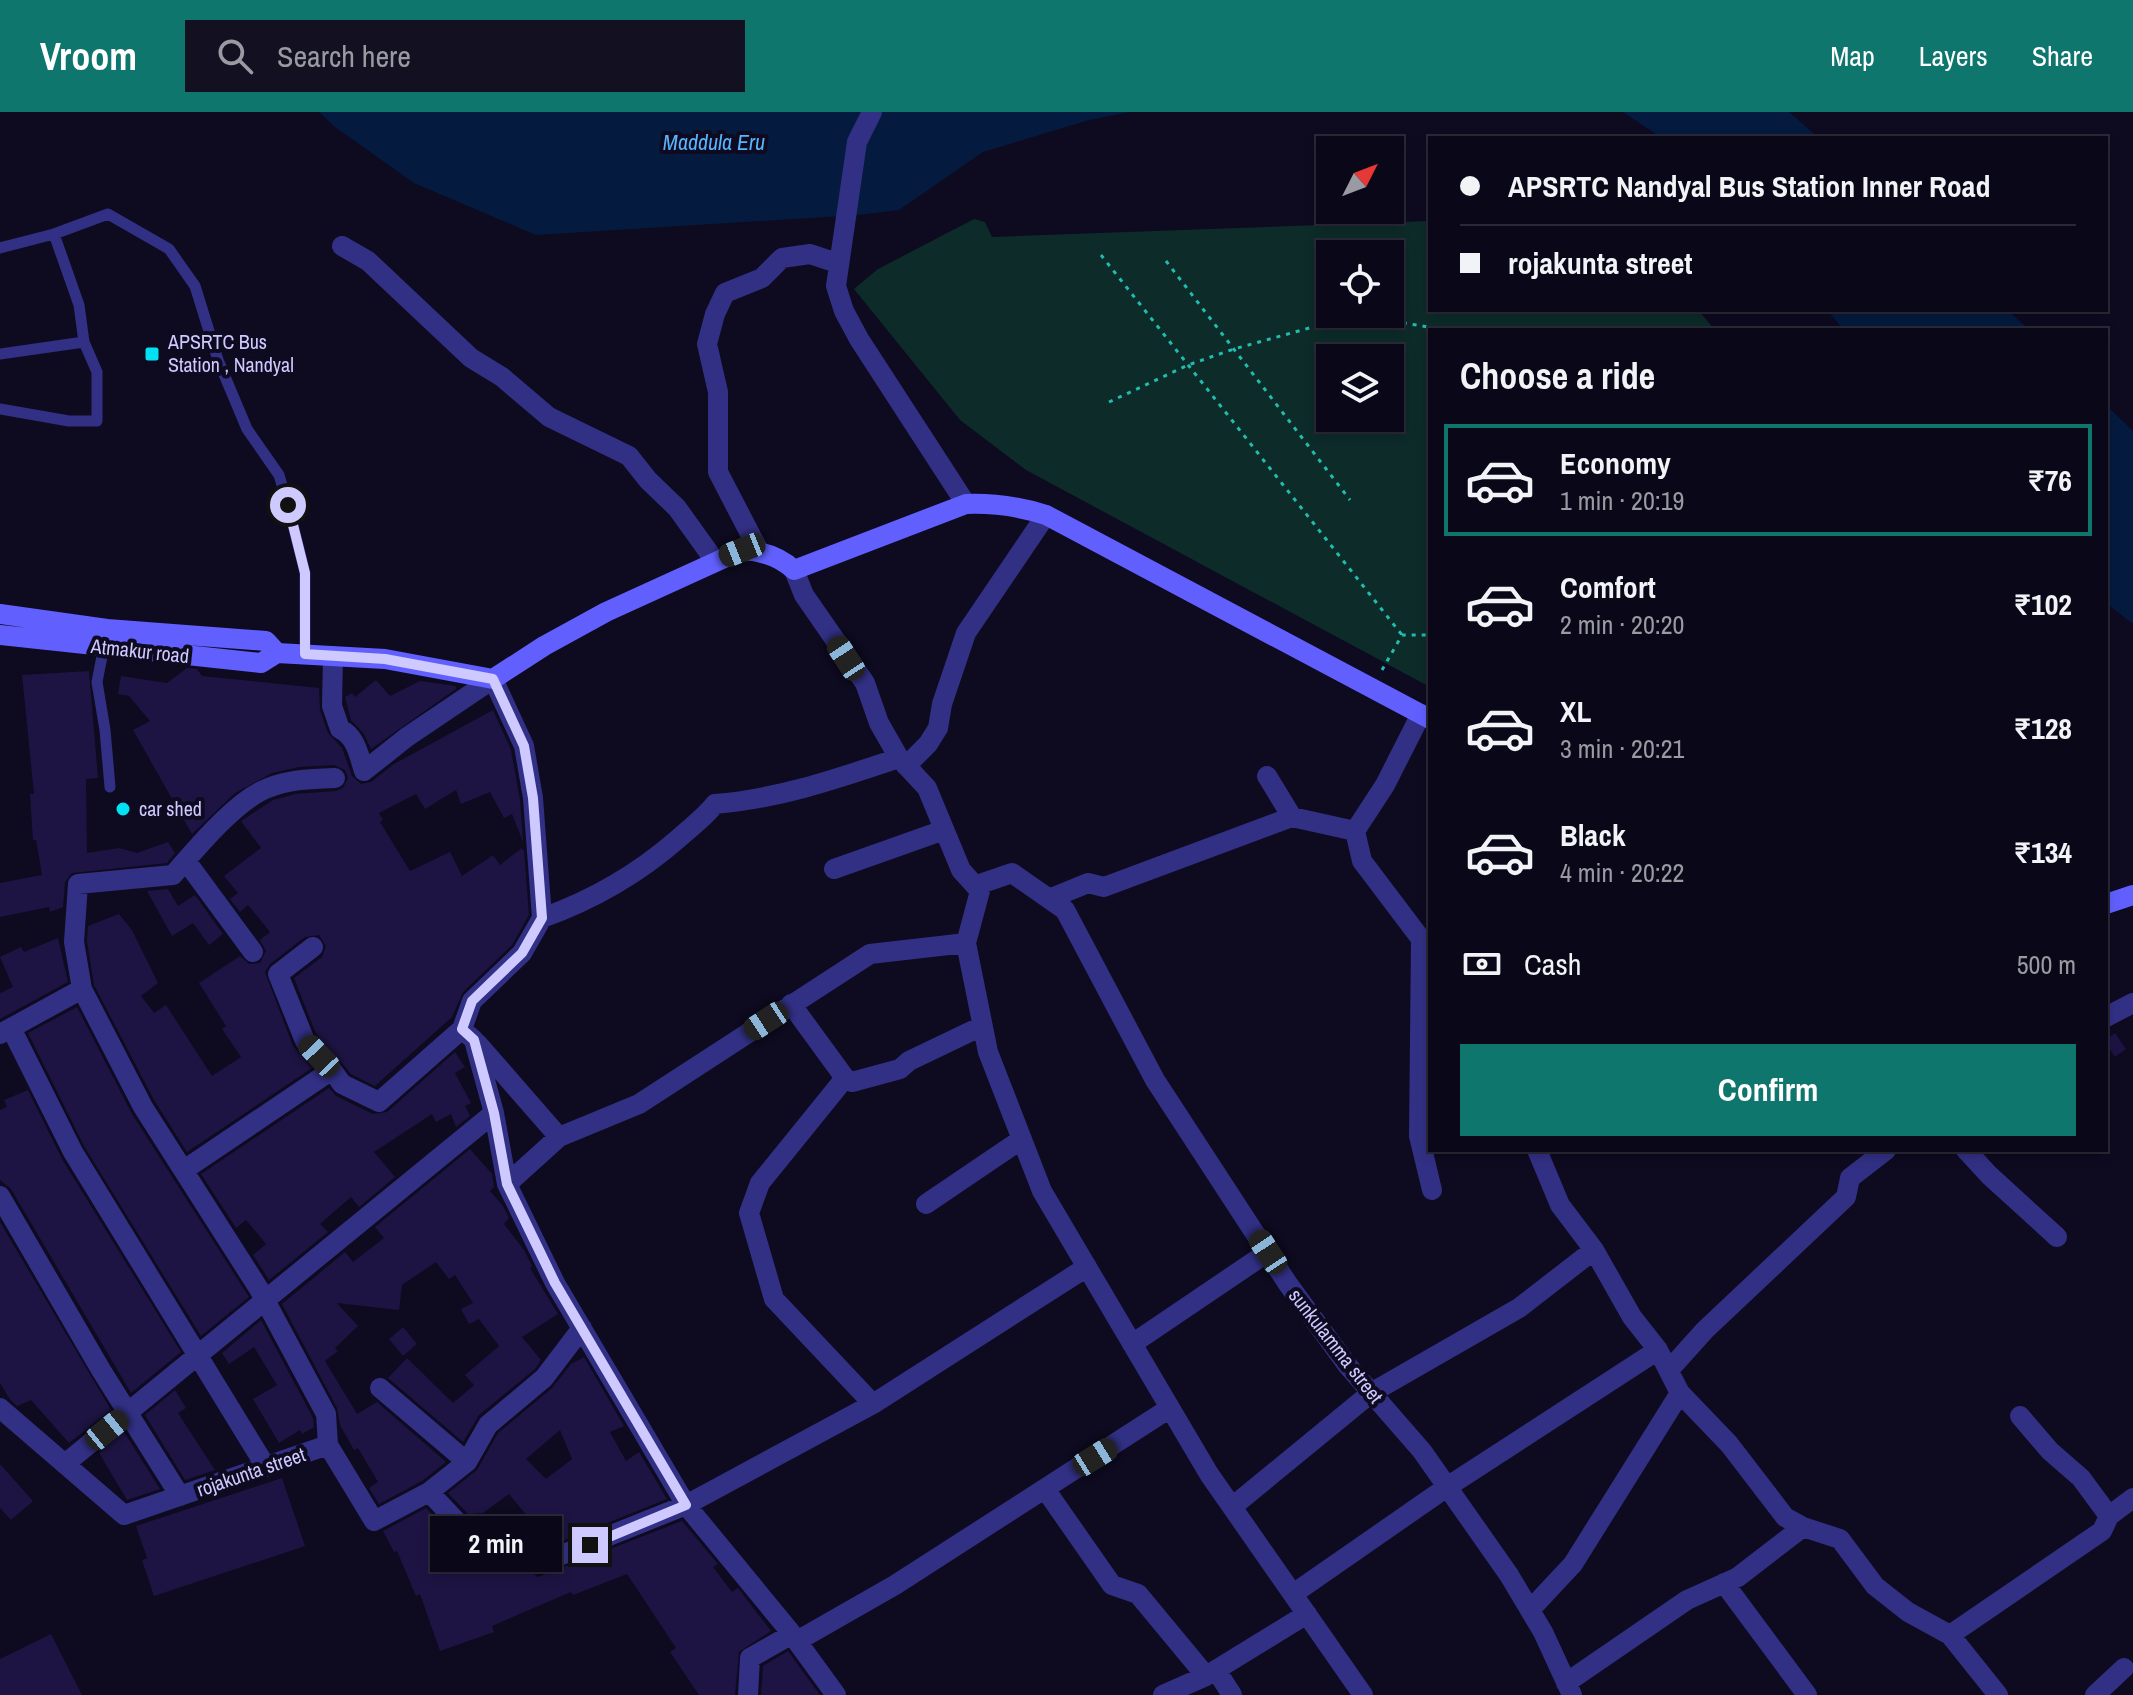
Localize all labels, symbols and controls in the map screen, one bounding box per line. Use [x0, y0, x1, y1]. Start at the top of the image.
search box [185, 20, 745, 92]
text: Vroom [40, 31, 137, 82]
icon: search [213, 34, 257, 78]
text: Search here [277, 36, 411, 76]
text: Map [1830, 37, 1875, 75]
text: Layers [1919, 37, 1988, 75]
text: Share [2032, 37, 2093, 75]
water label: Maddula Eru [663, 127, 765, 157]
north arrow [1316, 136, 1404, 224]
map controls [1316, 136, 1404, 432]
text: APSRTC Nandyal Bus Station Inner Road [1508, 166, 1991, 206]
button: locate [1316, 240, 1404, 328]
text: rojakunta street [1508, 243, 1693, 283]
place label: APSRTC Bus Station , Nandyal [167, 328, 294, 378]
button: layers [1316, 344, 1404, 432]
marker: APSRTC Bus Station , Nandyal [143, 345, 161, 363]
text: Choose a ride [1460, 352, 1655, 400]
text: Economy [1560, 443, 1671, 483]
icon: car [1464, 444, 1536, 516]
text: ₹76 [2027, 460, 2072, 500]
text: 1 min · 20:19 [1560, 483, 1684, 518]
route start [270, 487, 306, 523]
car [715, 530, 769, 570]
text: Comfort [1560, 567, 1656, 607]
icon: car [1464, 568, 1536, 640]
text: ₹102 [2014, 584, 2072, 624]
text: 2 min · 20:20 [1560, 607, 1684, 642]
car [823, 631, 869, 685]
street label: Atmakur road [89, 632, 190, 669]
text: XL [1560, 691, 1591, 731]
icon: car [1464, 692, 1536, 764]
text: ₹128 [2014, 708, 2072, 748]
text: 3 min · 20:21 [1560, 731, 1684, 766]
place label: car shed [139, 795, 202, 822]
marker: car shed [114, 800, 132, 818]
text: Black [1560, 815, 1626, 855]
icon: car [1464, 816, 1536, 888]
text: ₹134 [2014, 832, 2072, 872]
text: 4 min · 20:22 [1560, 855, 1684, 890]
icon: cash [1460, 942, 1504, 986]
text: Cash [1524, 944, 1581, 984]
text: 500 m [2017, 947, 2076, 982]
car [739, 998, 793, 1044]
car [294, 1030, 344, 1082]
button: Confirm [1460, 1044, 2076, 1136]
car [1245, 1225, 1291, 1279]
street label: sunkulamma street [1283, 1283, 1390, 1409]
car [81, 1406, 133, 1454]
car [1068, 1434, 1122, 1480]
street label: rojakunta street [193, 1440, 309, 1503]
callout: 2 min [430, 1517, 562, 1573]
text: 2 min [468, 1526, 524, 1561]
route end [572, 1527, 608, 1563]

